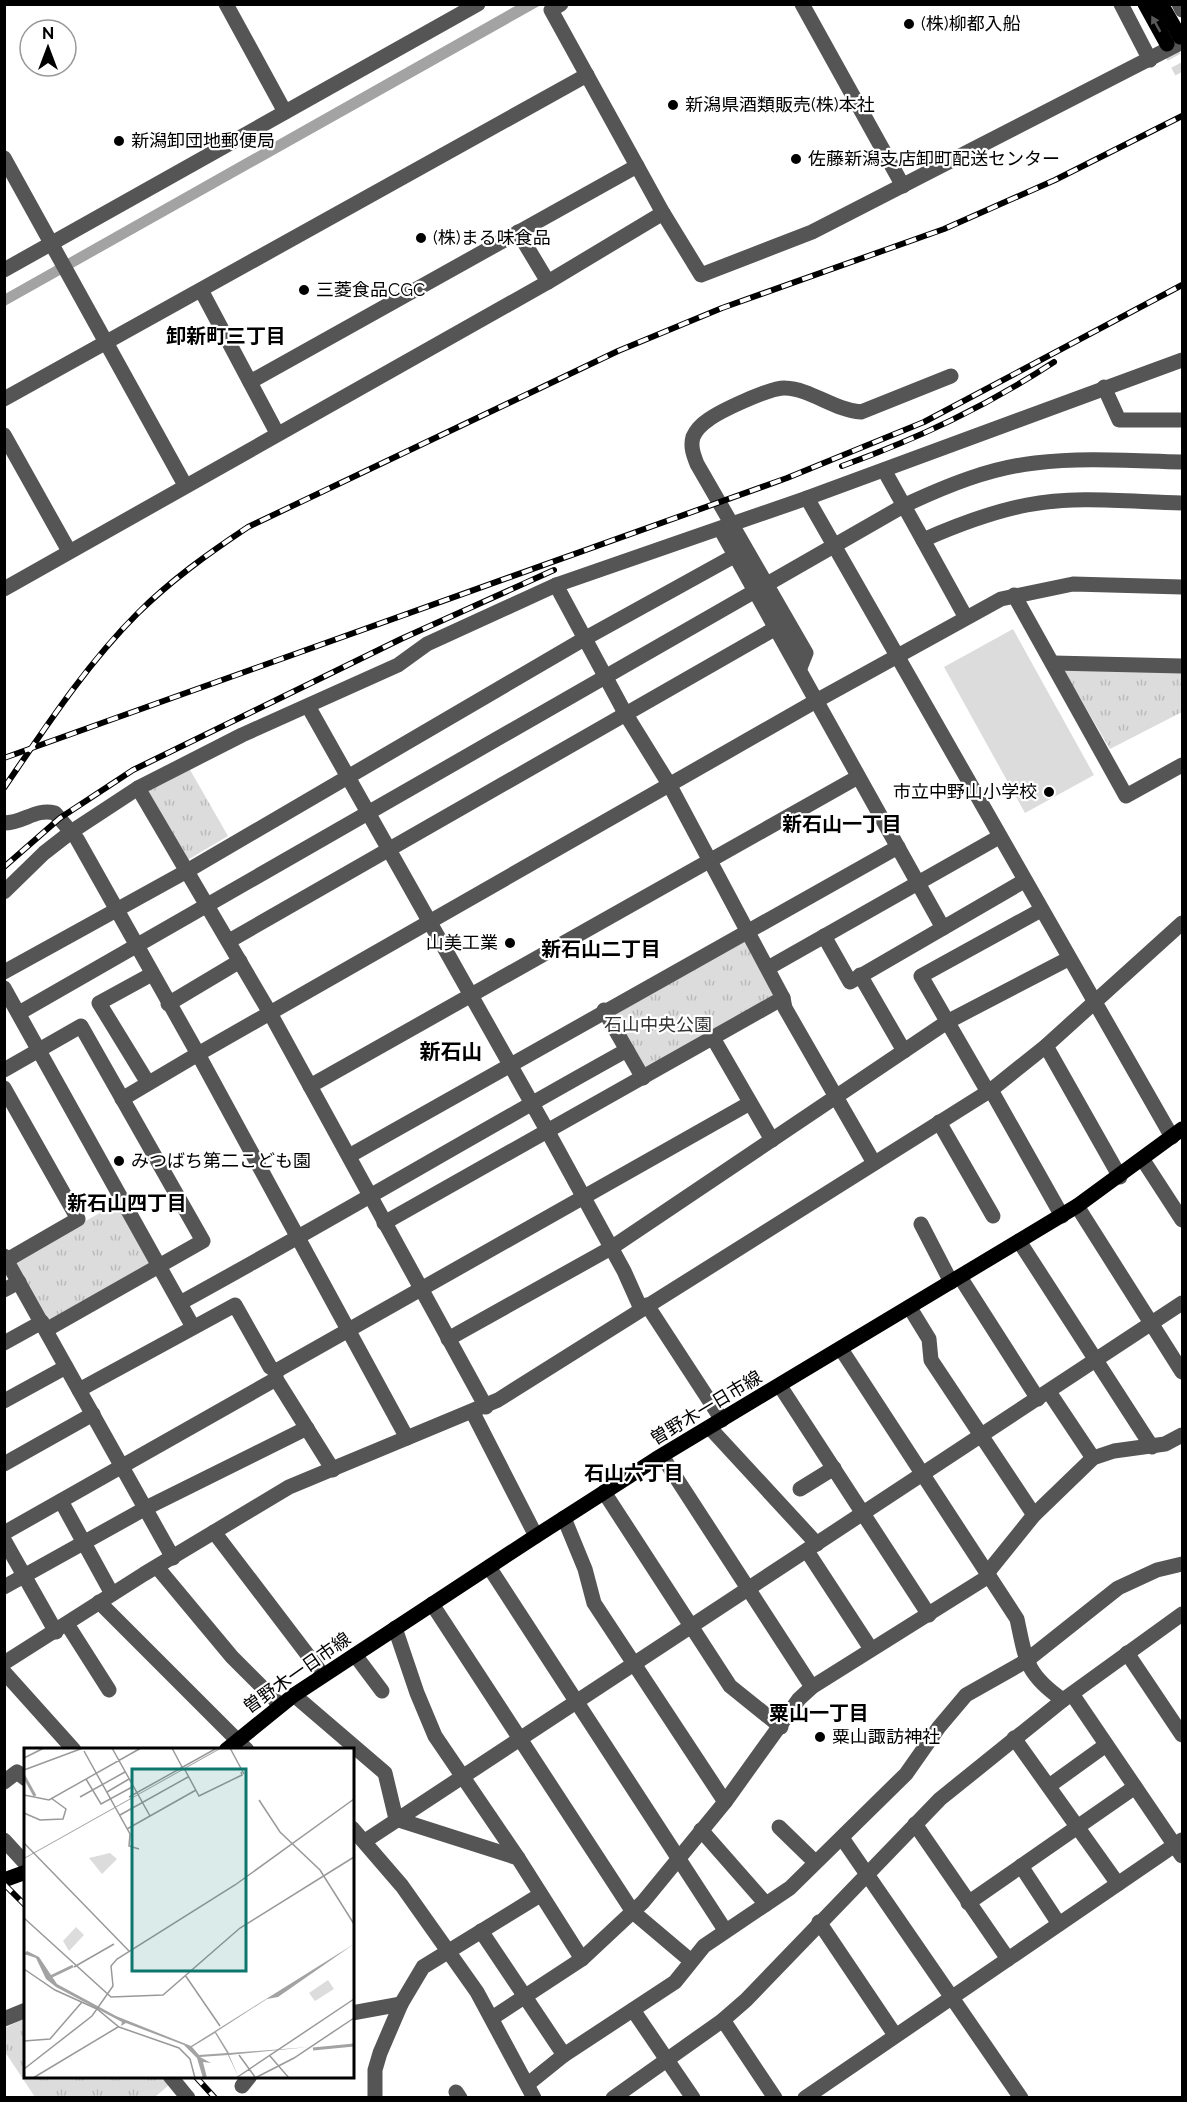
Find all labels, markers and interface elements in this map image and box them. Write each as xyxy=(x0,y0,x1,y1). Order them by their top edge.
place label: (株)柳都入船 xyxy=(921,13,1021,34)
one-way arrow xyxy=(1151,16,1161,33)
marker: (株)柳都入船 xyxy=(902,17,916,31)
north arrow xyxy=(18,18,78,78)
text: N xyxy=(42,24,54,43)
place label: 新潟県酒類販売(株)本社 xyxy=(685,94,875,115)
marker: 新潟県酒類販売(株)本社 xyxy=(666,98,680,112)
place label: 新潟卸団地郵便局 xyxy=(131,130,275,151)
marker: 新潟卸団地郵便局 xyxy=(112,134,126,148)
place label: 佐藤新潟支店卸町配送センター xyxy=(808,148,1060,169)
marker: 佐藤新潟支店卸町配送センター xyxy=(789,152,803,166)
place label: (株)まる味食品 xyxy=(433,227,551,248)
marker: (株)まる味食品 xyxy=(414,231,428,245)
place label: 三菱食品CGC xyxy=(316,279,425,300)
marker: 三菱食品CGC xyxy=(297,283,311,297)
district label: 卸新町三丁目 xyxy=(166,324,286,348)
place label: 市立中野山小学校 xyxy=(893,781,1037,802)
marker: 市立中野山小学校 xyxy=(1042,785,1056,799)
district label: 新石山一丁目 xyxy=(782,812,902,836)
place label: 山美工業 xyxy=(426,932,498,953)
marker: 山美工業 xyxy=(503,936,517,950)
district label: 新石山二丁目 xyxy=(541,937,661,961)
park label: 石山中央公園 xyxy=(604,1014,712,1035)
district label: 新石山 xyxy=(420,1039,483,1064)
place label: みつばち第二こども園 xyxy=(131,1150,311,1171)
marker: みつばち第二こども園 xyxy=(112,1154,126,1168)
district label: 新石山四丁目 xyxy=(67,1191,187,1215)
street label: 曽野木一日市線 xyxy=(646,1366,765,1449)
district label: 石山六丁目 xyxy=(584,1461,684,1485)
street label: 曽野木一日市線 xyxy=(239,1628,354,1717)
district label: 粟山一丁目 xyxy=(769,1701,869,1725)
place label: 粟山諏訪神社 xyxy=(832,1726,940,1747)
marker: 粟山諏訪神社 xyxy=(813,1730,827,1744)
inset map xyxy=(24,1748,354,2078)

